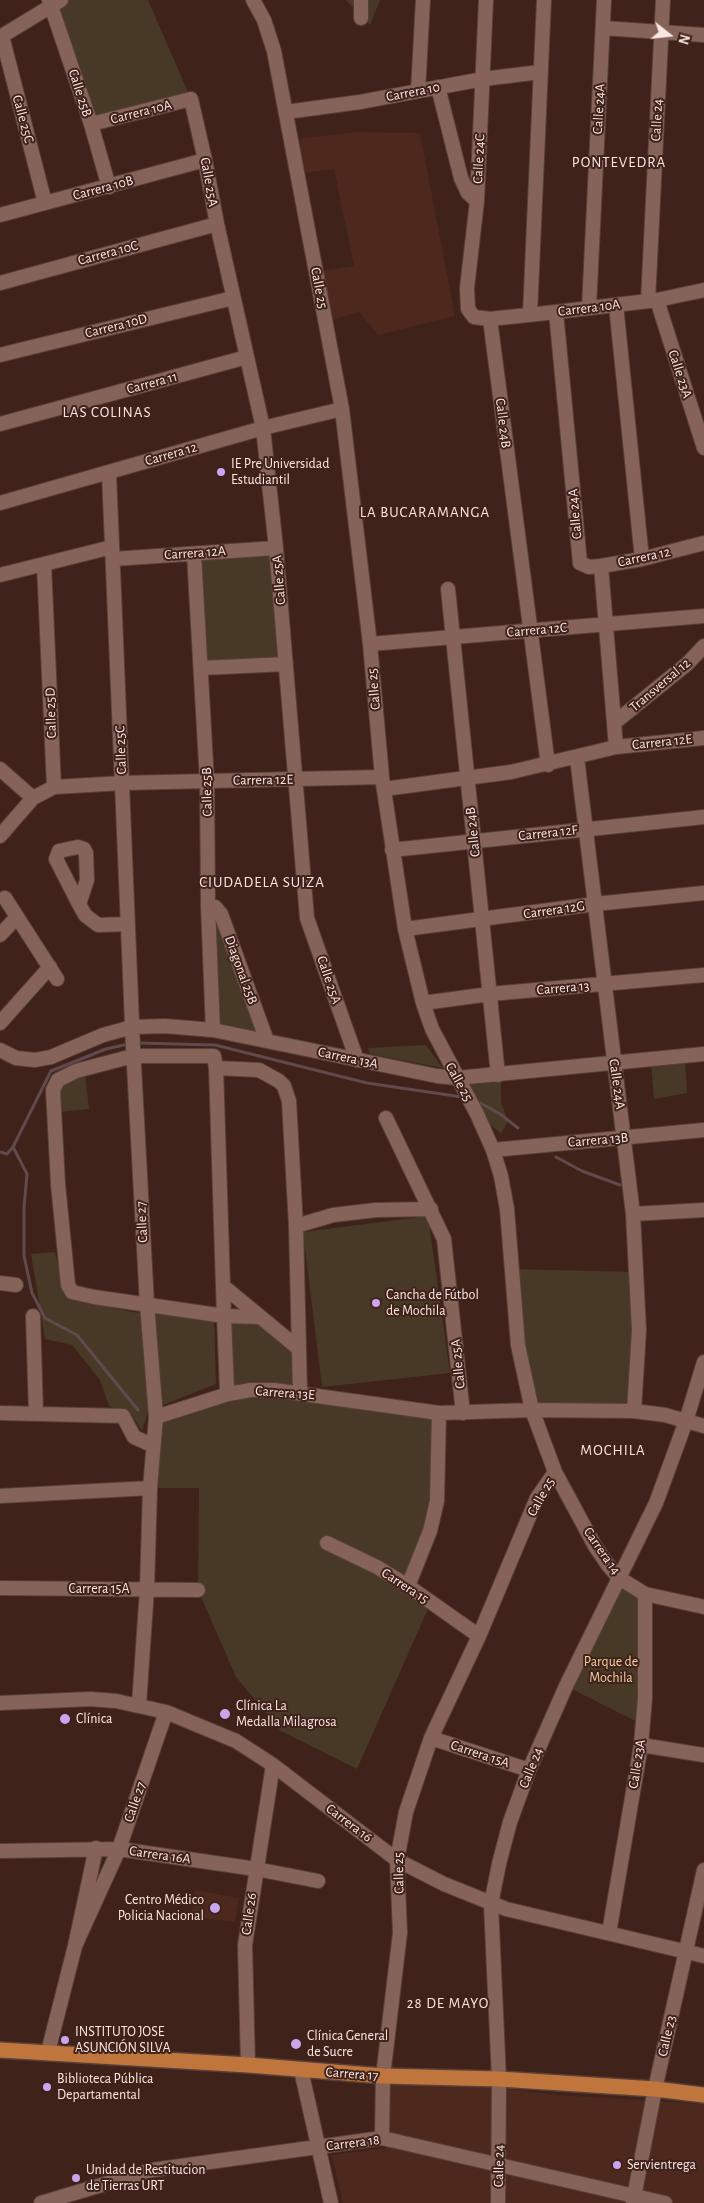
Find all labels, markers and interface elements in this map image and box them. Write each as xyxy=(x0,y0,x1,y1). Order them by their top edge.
north arrow xyxy=(644,10,694,60)
text: N xyxy=(675,33,691,46)
street label: Calle 25B xyxy=(64,67,96,119)
street label: Carrera 10 xyxy=(385,79,441,105)
street label: Calle 24A xyxy=(589,83,609,135)
street label: Calle 25C xyxy=(9,93,37,145)
street label: Carrera 10A xyxy=(109,96,173,128)
street label: Calle 24 xyxy=(647,98,667,142)
street label: Calle 24C xyxy=(469,134,489,184)
district label: PONTEVEDRA xyxy=(571,153,667,171)
street label: Calle 25A xyxy=(196,156,222,208)
street label: Carrera 10B xyxy=(71,172,135,204)
street label: Carrera 10C xyxy=(76,237,140,269)
street label: Calle 25 xyxy=(307,266,331,310)
street label: Carrera 10A xyxy=(557,296,621,320)
street label: Carrera 10D xyxy=(83,310,149,342)
street label: Calle 23A xyxy=(664,348,696,400)
street label: Carrera 11 xyxy=(125,368,179,398)
street label: Calle 24B xyxy=(492,397,514,449)
district label: LAS COLINAS xyxy=(61,403,153,421)
street label: Carrera 12 xyxy=(143,439,199,469)
place label: IE Pre Universidad Estudiantil xyxy=(231,456,329,488)
marker: IE Pre Universidad Estudiantil xyxy=(215,466,227,478)
street label: Calle 24A xyxy=(564,488,586,540)
district label: LA BUCARAMANGA xyxy=(358,503,492,521)
street label: Carrera 12A xyxy=(164,542,226,564)
street label: Carrera 12 xyxy=(616,543,672,571)
street label: Calle 25A xyxy=(268,554,290,606)
street label: Carrera 12C xyxy=(506,619,568,641)
street label: Transversal 12 xyxy=(626,655,694,715)
street label: Calle 25 xyxy=(364,668,384,710)
street label: Calle 25D xyxy=(42,687,60,739)
street label: Calle 25C xyxy=(112,725,130,775)
street label: Carrera 12E xyxy=(631,731,693,753)
street label: Calle 25B xyxy=(198,767,216,817)
street label: Carrera 12E xyxy=(233,771,293,789)
street label: Calle 24B xyxy=(462,806,484,858)
street label: Carrera 12F xyxy=(518,822,578,844)
district label: CIUDADELA SUIZA xyxy=(197,873,327,891)
street label: Carrera 12G xyxy=(522,897,586,923)
street label: Diagonal 25B xyxy=(221,933,261,1007)
street label: Calle 25A xyxy=(313,954,345,1006)
street label: Carrera 13 xyxy=(536,977,590,999)
street label: Carrera 13A xyxy=(316,1043,380,1073)
street label: Calle 24A xyxy=(605,1058,629,1110)
street label: Calle 25 xyxy=(442,1060,476,1104)
street label: Carrera 13B xyxy=(567,1129,629,1151)
street label: Calle 27 xyxy=(133,1201,151,1243)
place label: Cancha de Fútbol de Mochila xyxy=(386,1287,479,1320)
marker: Cancha de Fútbol de Mochila xyxy=(370,1297,382,1309)
street label: Calle 25A xyxy=(447,1338,469,1390)
street label: Carrera 13E xyxy=(255,1383,315,1403)
district label: MOCHILA xyxy=(579,1441,647,1459)
street label: Calle 25 xyxy=(524,1475,558,1519)
street label: Carrera 14 xyxy=(580,1524,624,1578)
street label: Carrera 15 xyxy=(378,1565,432,1607)
street label: Carrera 15A xyxy=(68,1581,130,1597)
park label: Parque de Mochila xyxy=(584,1654,638,1686)
place label: Clínica La Medalla Milagrosa xyxy=(236,1698,337,1730)
marker: Clínica La Medalla Milagrosa xyxy=(218,1707,232,1721)
place label: Clínica xyxy=(76,1711,112,1727)
marker: Clínica xyxy=(58,1712,72,1726)
street label: Carrera 15A xyxy=(448,1737,512,1771)
street label: Calle 23A xyxy=(625,1738,649,1790)
street label: Calle 24 xyxy=(515,1745,547,1791)
street label: Calle 27 xyxy=(120,1780,150,1824)
street label: Carrera 16 xyxy=(323,1800,375,1846)
street label: Carrera 16A xyxy=(128,1842,192,1868)
street label: Calle 25 xyxy=(390,1852,408,1894)
place label: Centro Médico Policia Nacional xyxy=(118,1892,204,1924)
street label: Calle 26 xyxy=(238,1892,260,1936)
marker: Centro Médico Policia Nacional xyxy=(208,1901,222,1915)
district label: 28 DE MAYO xyxy=(405,1994,491,2012)
street label: Calle 23 xyxy=(654,2014,680,2058)
place label: INSTITUTO JOSE ASUNCIÓN SILVA xyxy=(75,2024,171,2056)
place label: Clínica General de Sucre xyxy=(307,2028,388,2060)
marker: INSTITUTO JOSE ASUNCIÓN SILVA xyxy=(59,2034,71,2046)
marker: Clínica General de Sucre xyxy=(289,2037,303,2051)
street label: Carrera 17 xyxy=(325,2064,379,2084)
place label: Biblioteca Pública Departamental xyxy=(57,2071,154,2104)
marker: Biblioteca Pública Departamental xyxy=(41,2081,53,2093)
street label: Carrera 18 xyxy=(325,2131,381,2155)
street label: Calle 24 xyxy=(490,2145,508,2187)
place label: Servientrega xyxy=(627,2157,696,2173)
marker: Servientrega xyxy=(611,2159,623,2171)
place label: Unidad de Restitucion de Tierras URT xyxy=(86,2162,205,2194)
marker: Unidad de Restitucion de Tierras URT xyxy=(70,2172,82,2184)

